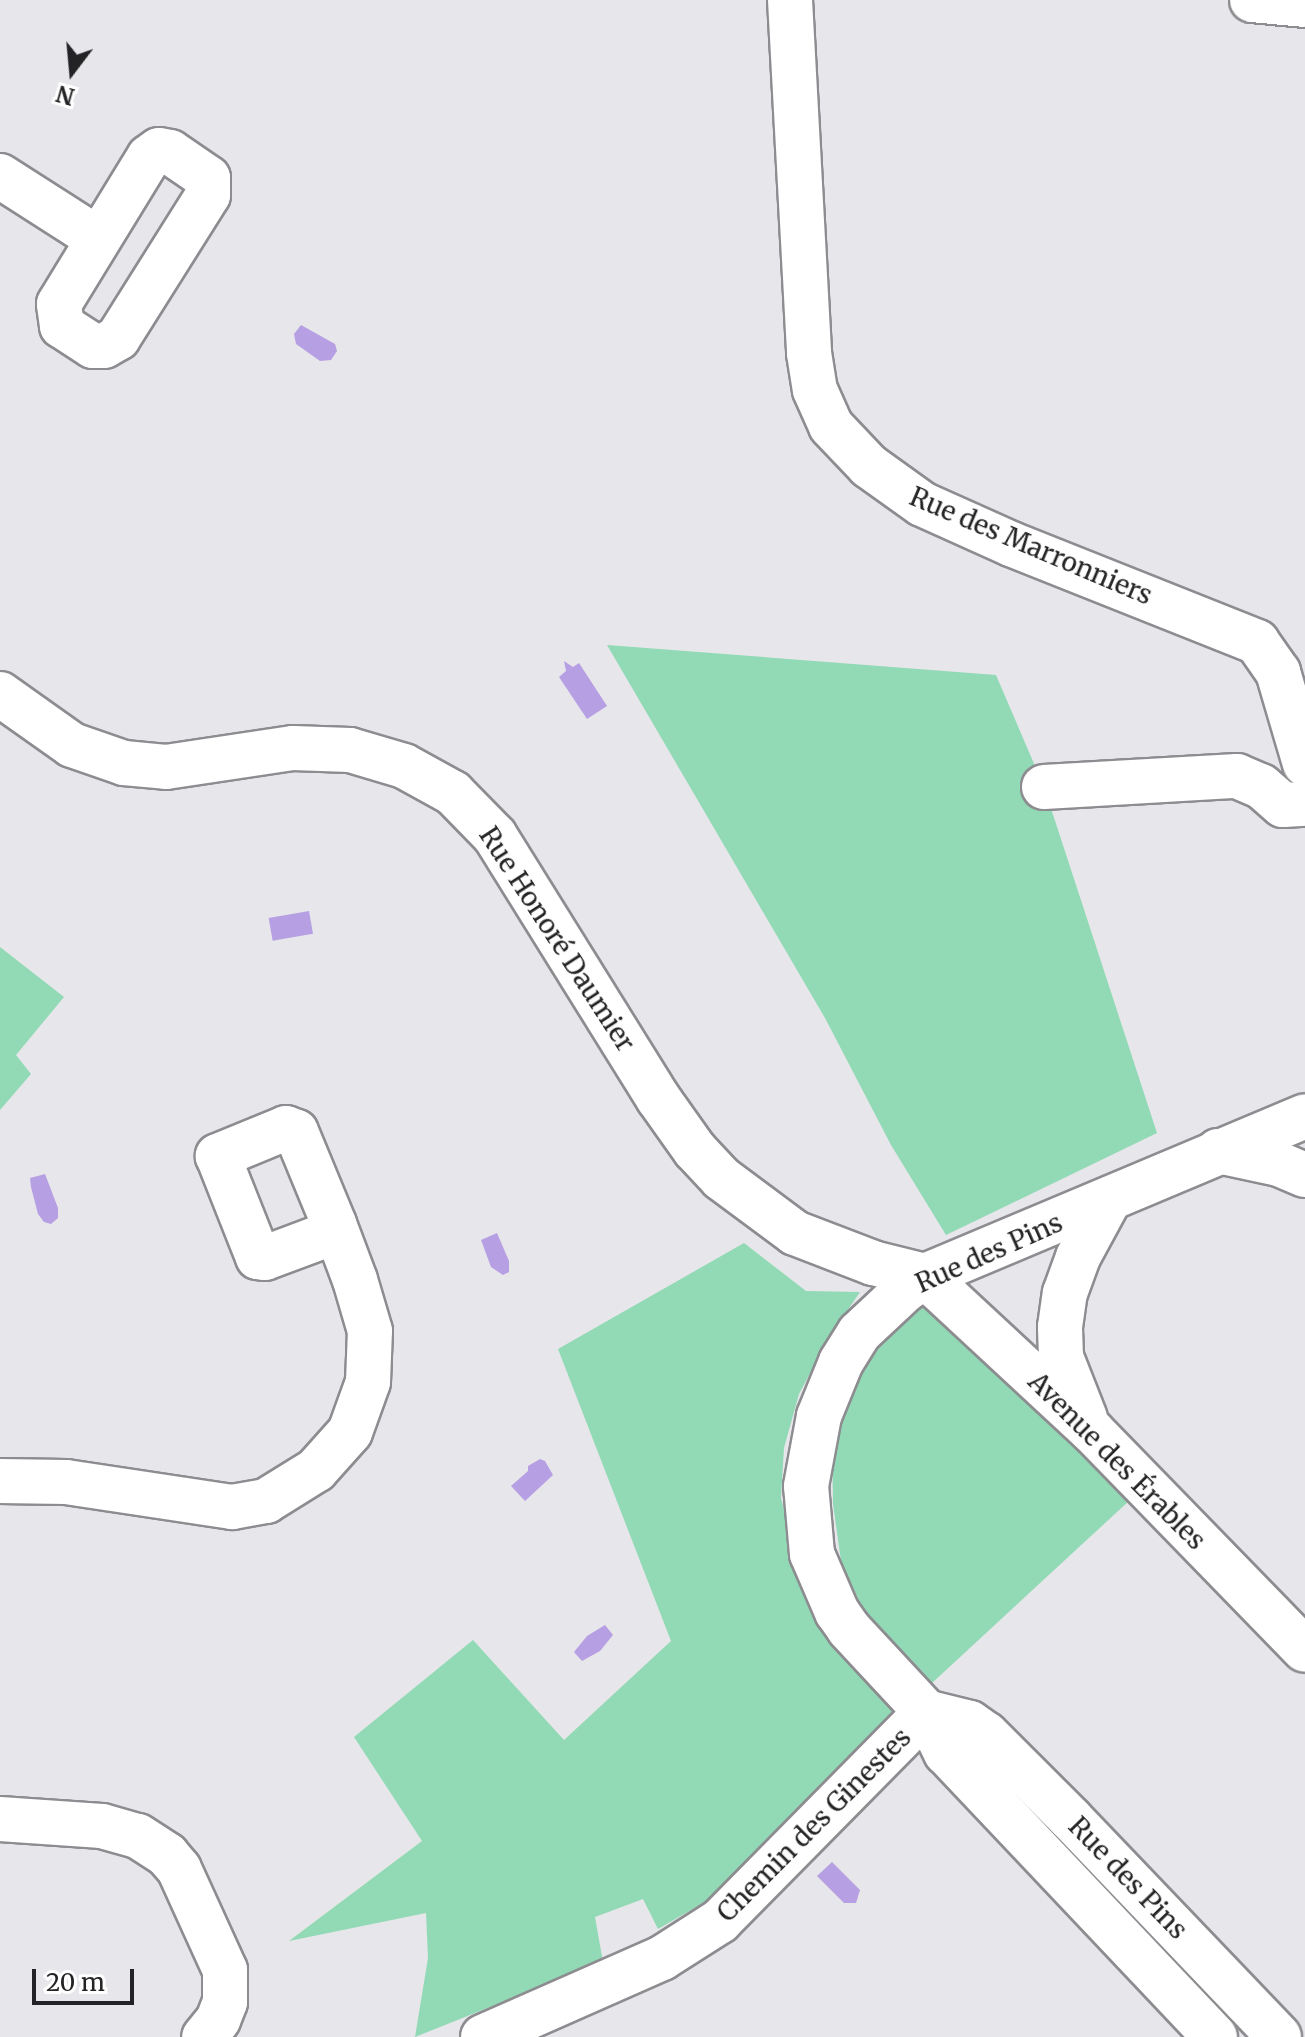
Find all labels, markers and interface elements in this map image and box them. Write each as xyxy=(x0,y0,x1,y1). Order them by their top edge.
north arrow xyxy=(32,32,112,112)
text: N xyxy=(53,79,78,111)
street label: Rue des Marronniers xyxy=(905,481,1157,611)
street label: Rue Honoré Daumier xyxy=(473,821,641,1057)
street label: Rue des Pins xyxy=(911,1207,1067,1299)
street label: Avenue des Érables xyxy=(1022,1366,1212,1556)
street label: Chemin des Ginestes xyxy=(711,1722,917,1928)
street label: Rue des Pins xyxy=(1062,1811,1194,1945)
scale bar xyxy=(36,1953,138,2003)
text: 20 m xyxy=(46,1967,105,1998)

